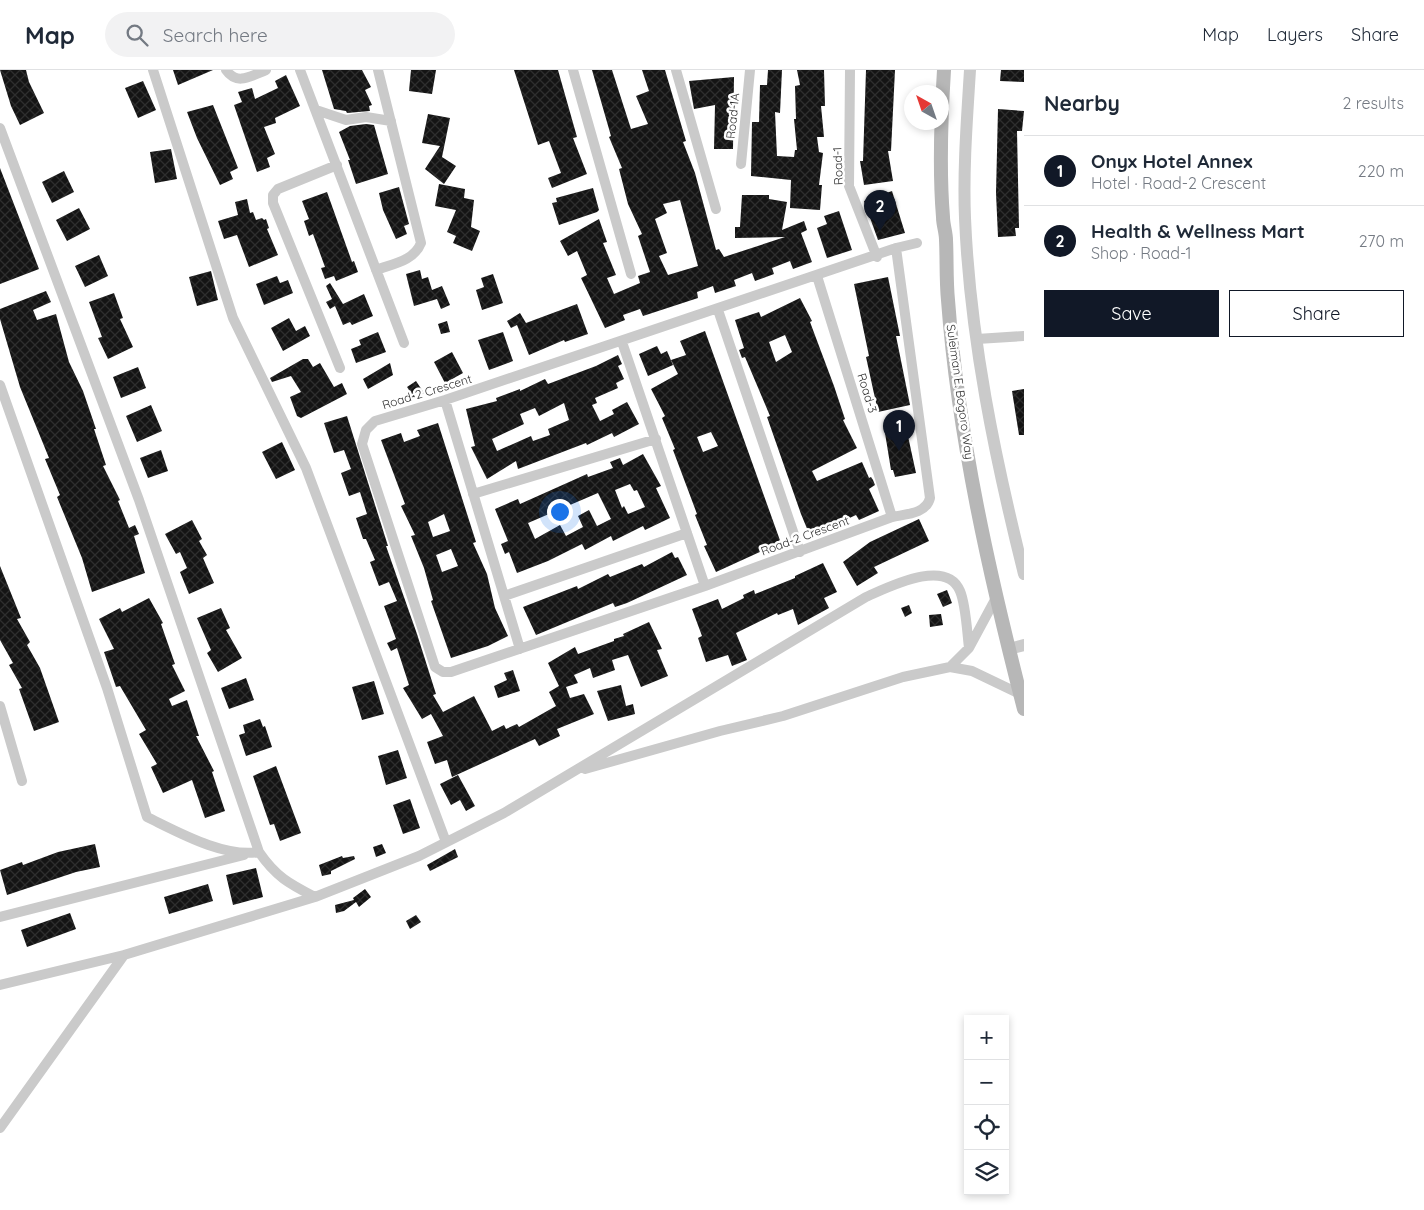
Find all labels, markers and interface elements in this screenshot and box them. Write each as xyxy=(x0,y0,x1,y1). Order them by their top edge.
search box xyxy=(105,12,455,57)
text: Map xyxy=(25,20,75,50)
icon: search xyxy=(123,21,151,49)
text: Search here xyxy=(163,23,268,47)
text: Map xyxy=(1202,23,1239,46)
text: Layers xyxy=(1267,23,1323,46)
text: Share xyxy=(1351,23,1399,46)
north arrow xyxy=(904,85,949,130)
text: Nearby xyxy=(1044,90,1120,116)
street label: Road-1A xyxy=(723,92,742,140)
text: 2 results xyxy=(1342,93,1404,113)
street label: Road-1 xyxy=(829,147,846,185)
text: Onyx Hotel Annex xyxy=(1091,149,1252,173)
text: 1 xyxy=(1057,161,1063,181)
text: 220 m xyxy=(1358,161,1404,181)
text: Hotel · Road-2 Crescent xyxy=(1091,173,1266,193)
pin: 2 xyxy=(864,190,896,231)
text: Health & Wellness Mart xyxy=(1091,219,1305,243)
text: 2 xyxy=(1055,231,1065,251)
text: 270 m xyxy=(1359,231,1404,251)
text: Shop · Road-1 xyxy=(1091,243,1191,263)
button: Save xyxy=(1044,290,1219,337)
button: Share xyxy=(1229,290,1404,337)
street label: Suleiman E. Bogoro Way xyxy=(944,323,977,460)
street label: Road-2 Crescent xyxy=(380,371,474,412)
street label: Road-3 xyxy=(854,371,881,415)
pin: 1 xyxy=(883,410,915,451)
your location xyxy=(547,499,573,525)
street label: Road-2 Crescent xyxy=(759,513,851,558)
map controls xyxy=(964,1015,1009,1195)
button: + xyxy=(964,1015,1009,1060)
button: − xyxy=(964,1060,1009,1105)
button: locate xyxy=(964,1105,1009,1150)
button: layers xyxy=(964,1150,1009,1195)

